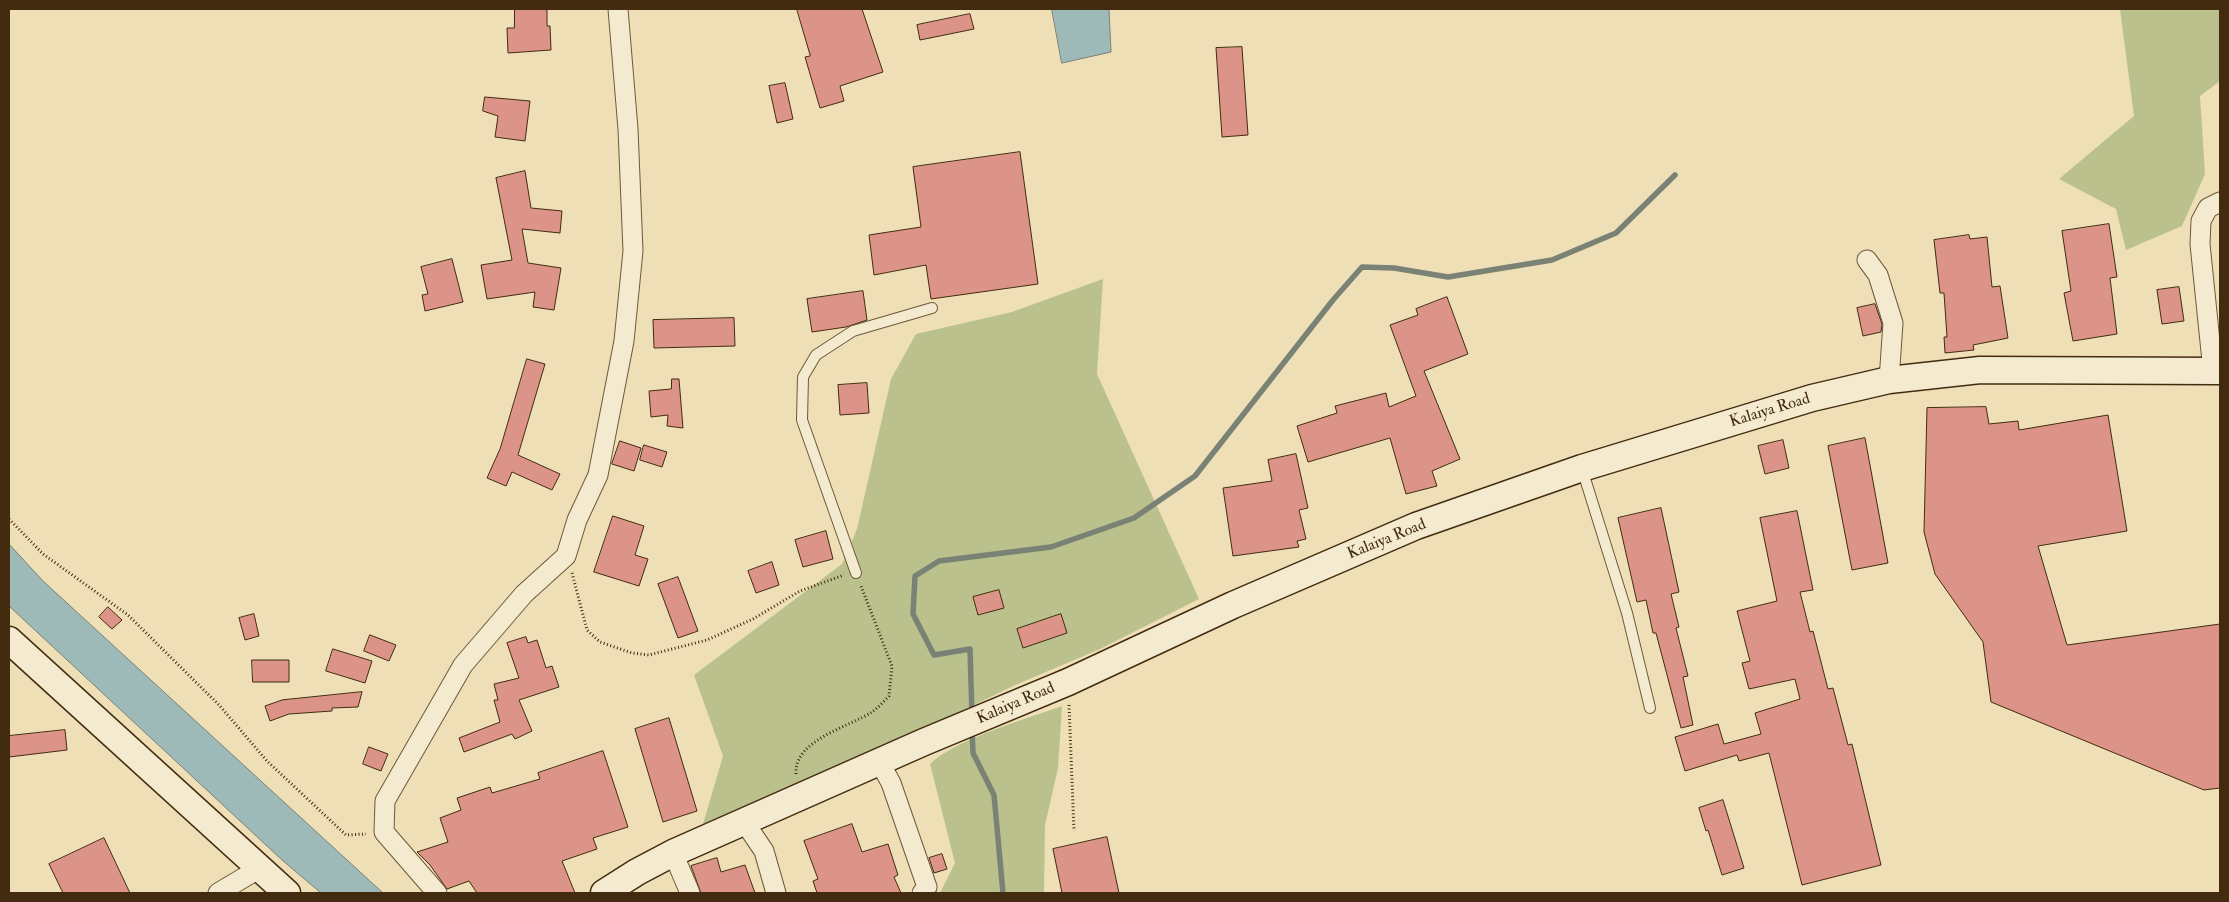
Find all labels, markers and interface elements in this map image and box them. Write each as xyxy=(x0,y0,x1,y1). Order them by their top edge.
street label: Kalaiya Road xyxy=(1727,390,1813,432)
street label: Kalaiya Road xyxy=(1345,516,1429,564)
street label: Kalaiya Road xyxy=(974,679,1058,729)

